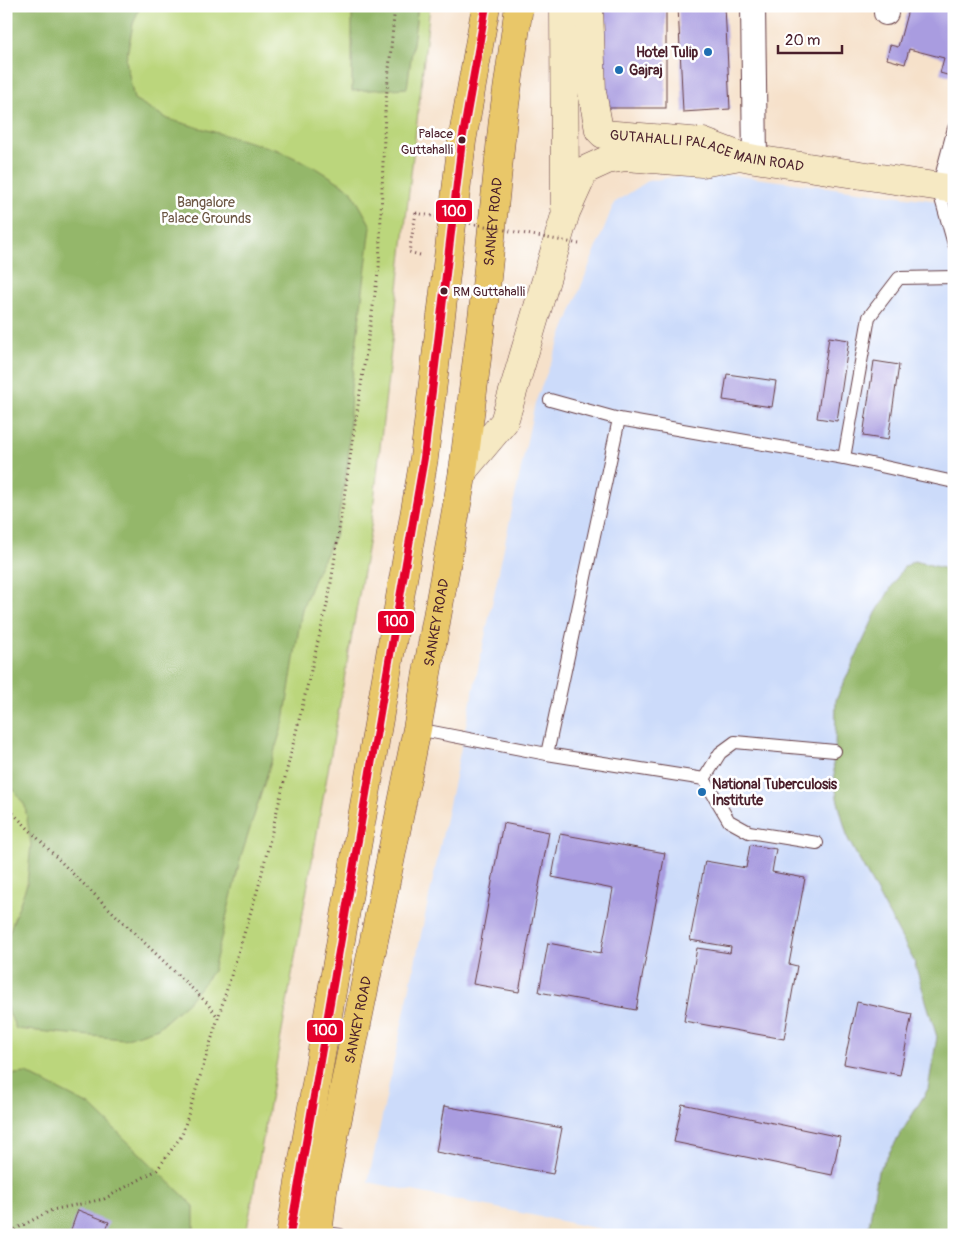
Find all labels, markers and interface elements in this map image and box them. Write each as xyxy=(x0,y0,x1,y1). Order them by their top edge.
scale bar xyxy=(778,22,841,54)
text: 20 m xyxy=(785,31,820,50)
place label: Hotel Tulip xyxy=(636,44,698,61)
marker: Hotel Tulip xyxy=(702,46,714,58)
place label: Gajraj xyxy=(629,62,663,79)
marker: Gajraj xyxy=(613,64,625,76)
place label: Palace Guttahalli xyxy=(401,126,454,158)
street label: GUTAHALLI PALACE MAIN ROAD xyxy=(609,127,805,175)
marker: Palace Guttahalli xyxy=(457,135,467,145)
street label: SANKEY ROAD xyxy=(480,177,506,267)
park label: Bangalore Palace Grounds xyxy=(161,194,252,227)
line badge: 100 xyxy=(435,199,473,223)
text: 100 xyxy=(442,203,467,220)
place label: RM Guttahalli xyxy=(453,284,525,300)
marker: RM Guttahalli xyxy=(439,286,449,296)
street label: SANKEY ROAD xyxy=(420,577,453,668)
line badge: 100 xyxy=(377,610,415,634)
text: 100 xyxy=(384,613,409,630)
place label: National Tuberculosis Institute xyxy=(712,776,838,809)
marker: National Tuberculosis Institute xyxy=(696,786,708,798)
street label: SANKEY ROAD xyxy=(341,975,376,1065)
line badge: 100 xyxy=(306,1019,344,1043)
text: 100 xyxy=(313,1022,338,1039)

